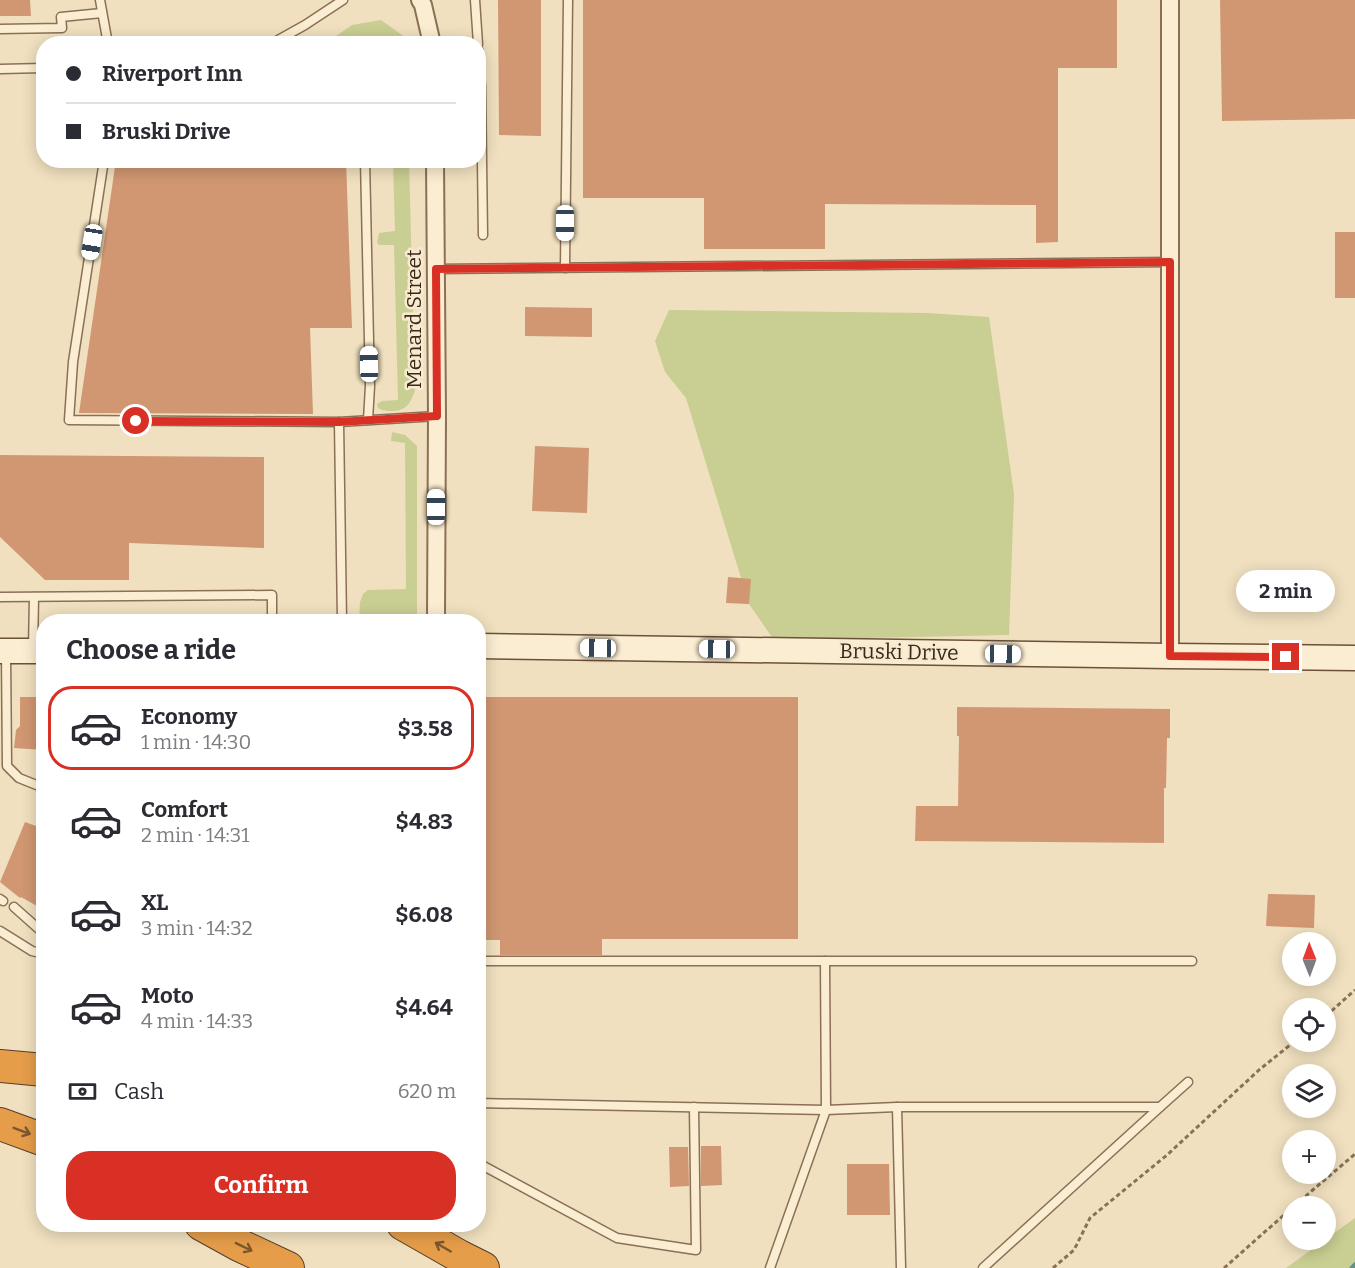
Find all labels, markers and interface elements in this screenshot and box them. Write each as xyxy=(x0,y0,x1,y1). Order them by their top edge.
text: Riverport Inn xyxy=(102,60,242,87)
text: Bruski Drive xyxy=(102,118,231,145)
car xyxy=(556,205,574,241)
car xyxy=(80,223,104,261)
street label: Menard Street xyxy=(401,249,427,389)
car xyxy=(360,346,378,382)
route start xyxy=(122,407,149,434)
car xyxy=(427,489,445,525)
callout: 2 min xyxy=(1236,570,1336,612)
text: 2 min xyxy=(1259,579,1312,603)
text: Choose a ride xyxy=(66,634,236,666)
street label: Bruski Drive xyxy=(839,638,959,666)
car xyxy=(580,639,616,657)
car xyxy=(699,640,735,658)
route end xyxy=(1272,643,1299,670)
car xyxy=(985,645,1021,663)
icon: car xyxy=(69,701,123,755)
text: Economy xyxy=(141,703,237,730)
text: $3.58 xyxy=(397,715,453,742)
text: 1 min · 14:30 xyxy=(141,730,251,754)
icon: car xyxy=(69,794,123,848)
text: Comfort xyxy=(141,796,228,823)
text: $4.83 xyxy=(396,808,453,835)
text: 2 min · 14:31 xyxy=(141,823,249,847)
icon: car xyxy=(69,887,123,941)
text: XL xyxy=(141,889,168,916)
text: $6.08 xyxy=(395,901,453,928)
text: 3 min · 14:32 xyxy=(141,916,253,940)
north arrow xyxy=(1282,932,1336,986)
map controls xyxy=(1282,932,1336,1250)
icon: car xyxy=(69,980,123,1034)
text: Moto xyxy=(141,982,194,1009)
text: $4.64 xyxy=(395,994,453,1021)
button: locate xyxy=(1282,998,1336,1052)
text: 4 min · 14:33 xyxy=(141,1009,253,1033)
button: layers xyxy=(1282,1064,1336,1118)
icon: cash xyxy=(66,1075,99,1108)
text: Cash xyxy=(114,1078,164,1105)
text: 620 m xyxy=(398,1079,456,1103)
one-way arrow xyxy=(12,1126,31,1137)
button: + xyxy=(1282,1130,1336,1184)
button: Confirm xyxy=(66,1151,456,1220)
button: − xyxy=(1282,1196,1336,1250)
one-way arrow xyxy=(434,1241,452,1252)
one-way arrow xyxy=(234,1242,252,1253)

